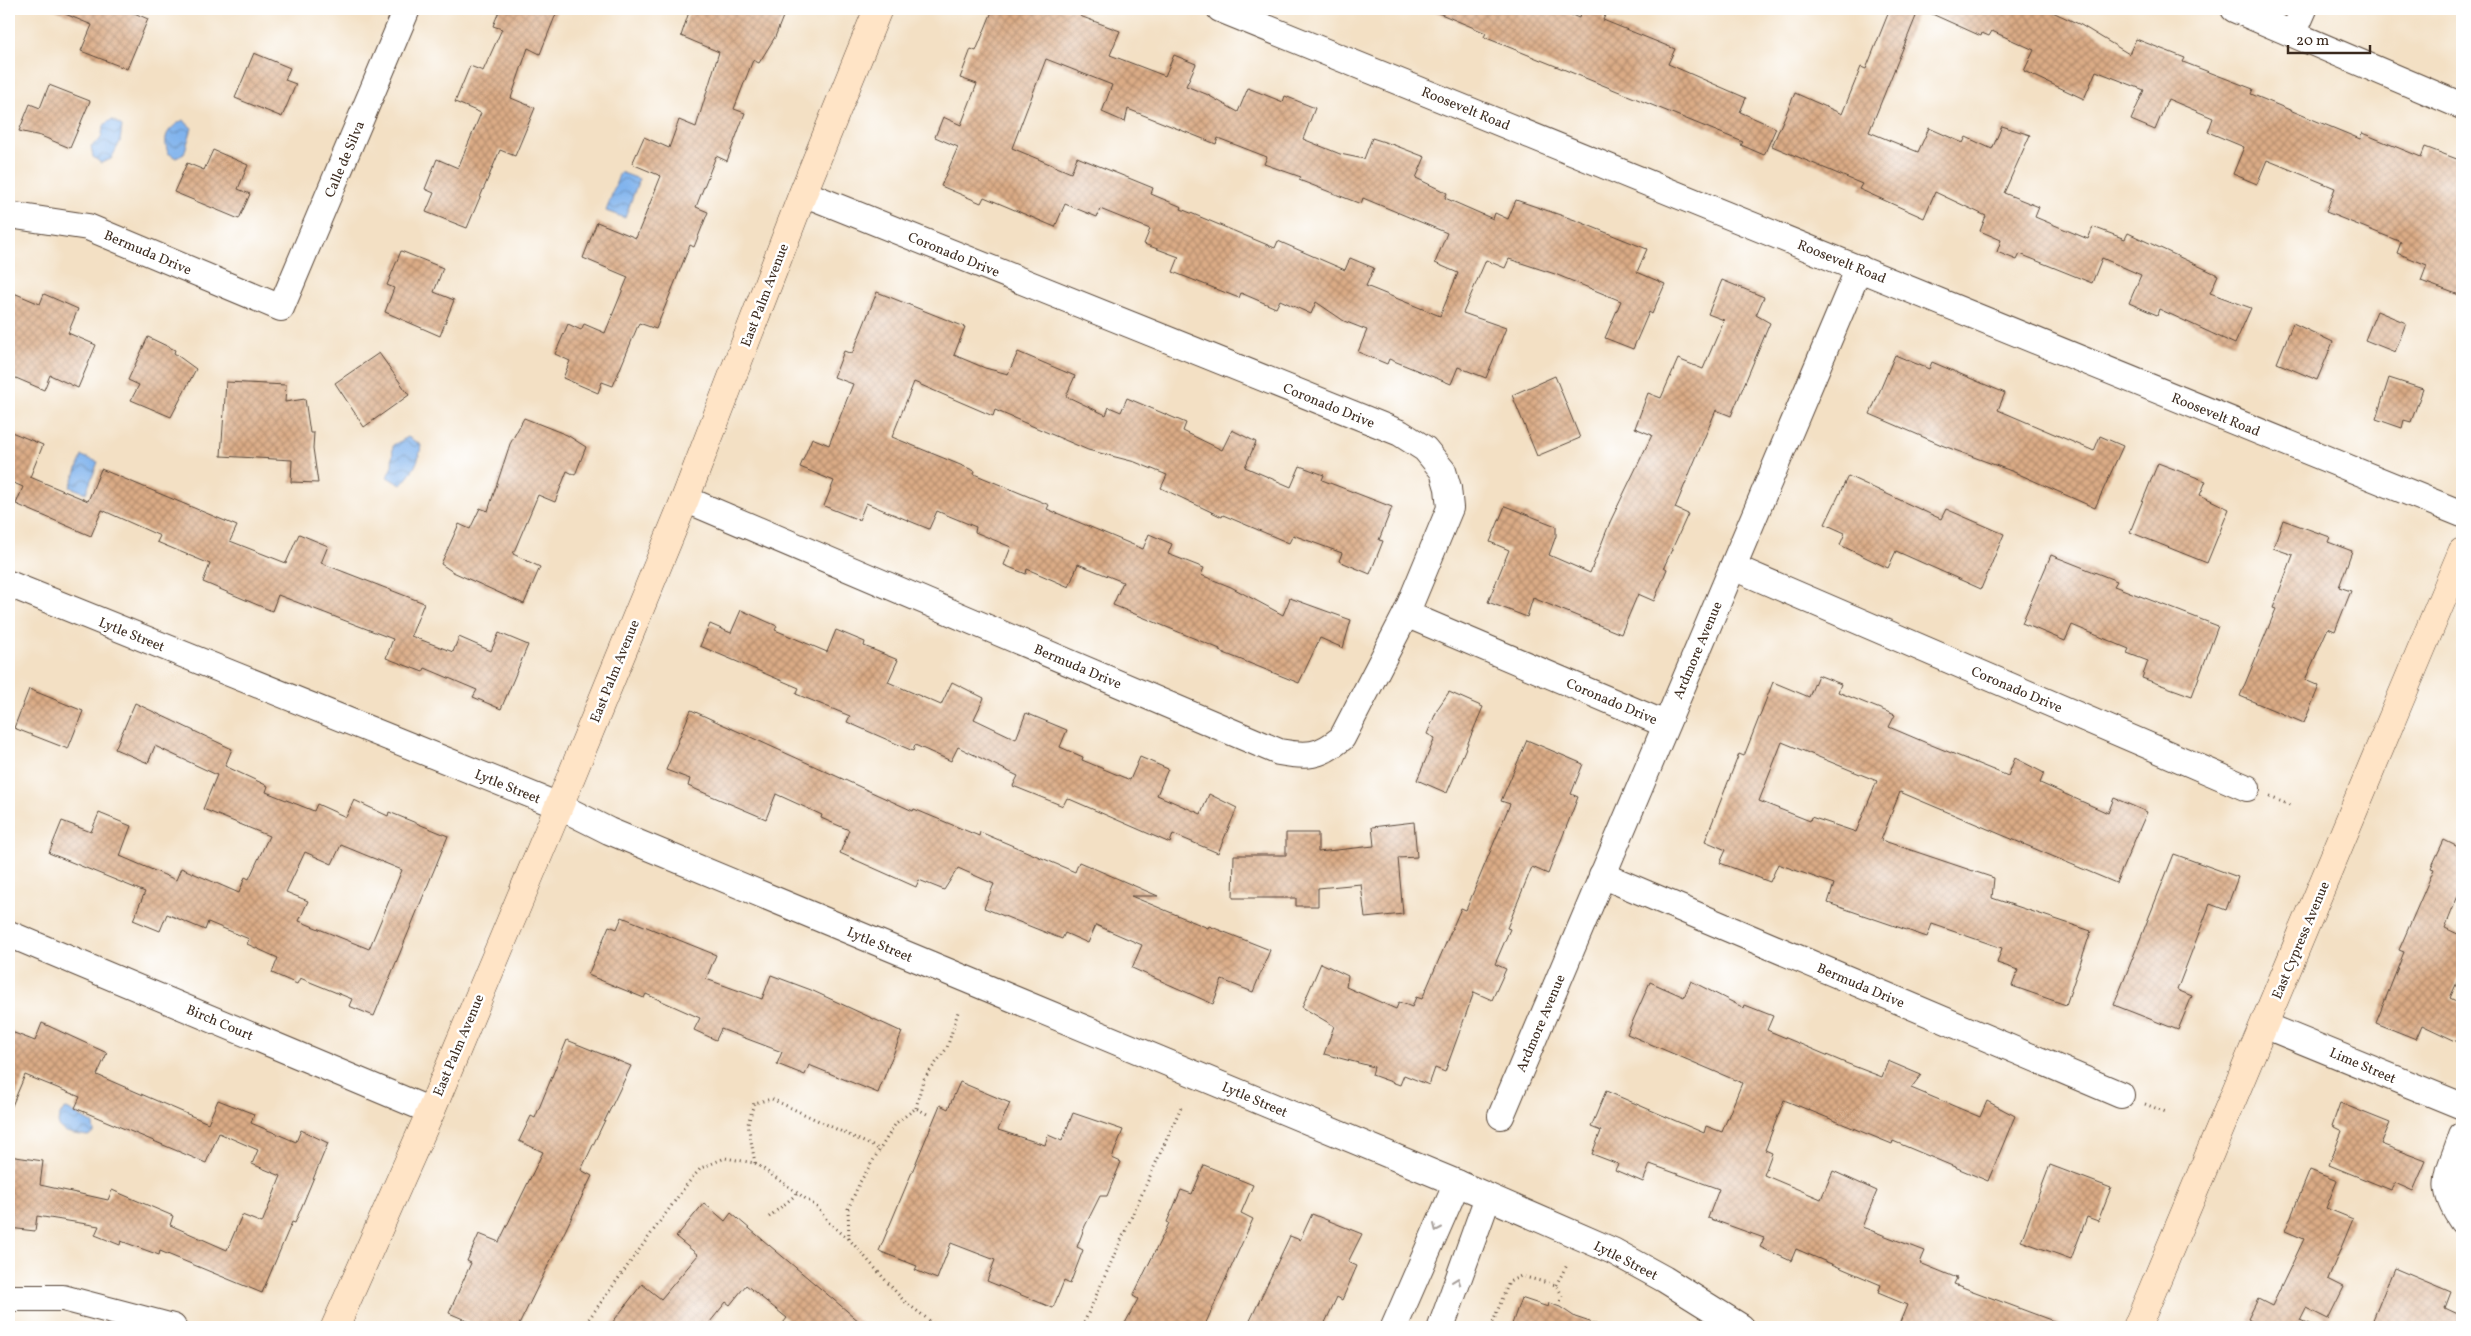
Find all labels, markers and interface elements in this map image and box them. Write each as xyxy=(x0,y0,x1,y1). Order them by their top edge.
scale bar xyxy=(2288,22,2371,54)
text: 20 m xyxy=(2296,31,2329,52)
street label: Roosevelt Road xyxy=(1418,83,1513,136)
street label: Calle de Silva xyxy=(321,118,370,201)
street label: Bermuda Drive xyxy=(101,226,194,281)
street label: Coronado Drive xyxy=(905,228,1003,283)
street label: Roosevelt Road xyxy=(1794,236,1889,289)
street label: East Palm Avenue xyxy=(737,241,794,350)
street label: Coronado Drive xyxy=(1280,379,1378,434)
street label: Roosevelt Road xyxy=(2168,389,2263,442)
street label: Ardmore Avenue xyxy=(1669,598,1728,702)
street label: Lytle Street xyxy=(96,614,167,657)
street label: East Palm Avenue xyxy=(586,617,645,726)
street label: Bermuda Drive xyxy=(1031,640,1124,695)
street label: Coronado Drive xyxy=(1968,663,2065,718)
street label: Coronado Drive xyxy=(1563,675,1660,730)
street label: Lytle Street xyxy=(472,766,543,809)
street label: East Cypress Avenue xyxy=(2268,878,2335,1002)
street label: Lytle Street xyxy=(844,923,915,968)
street label: Bermuda Drive xyxy=(1814,959,1907,1014)
street label: Ardmore Avenue xyxy=(1512,971,1571,1075)
street label: East Palm Avenue xyxy=(429,991,490,1100)
street label: Birch Court xyxy=(183,1001,256,1046)
street label: Lime Street xyxy=(2326,1044,2399,1089)
street label: Lytle Street xyxy=(1219,1078,1290,1123)
one-way arrow xyxy=(1433,1223,1444,1232)
street label: Lytle Street xyxy=(1590,1237,1661,1286)
one-way arrow xyxy=(1451,1278,1461,1286)

